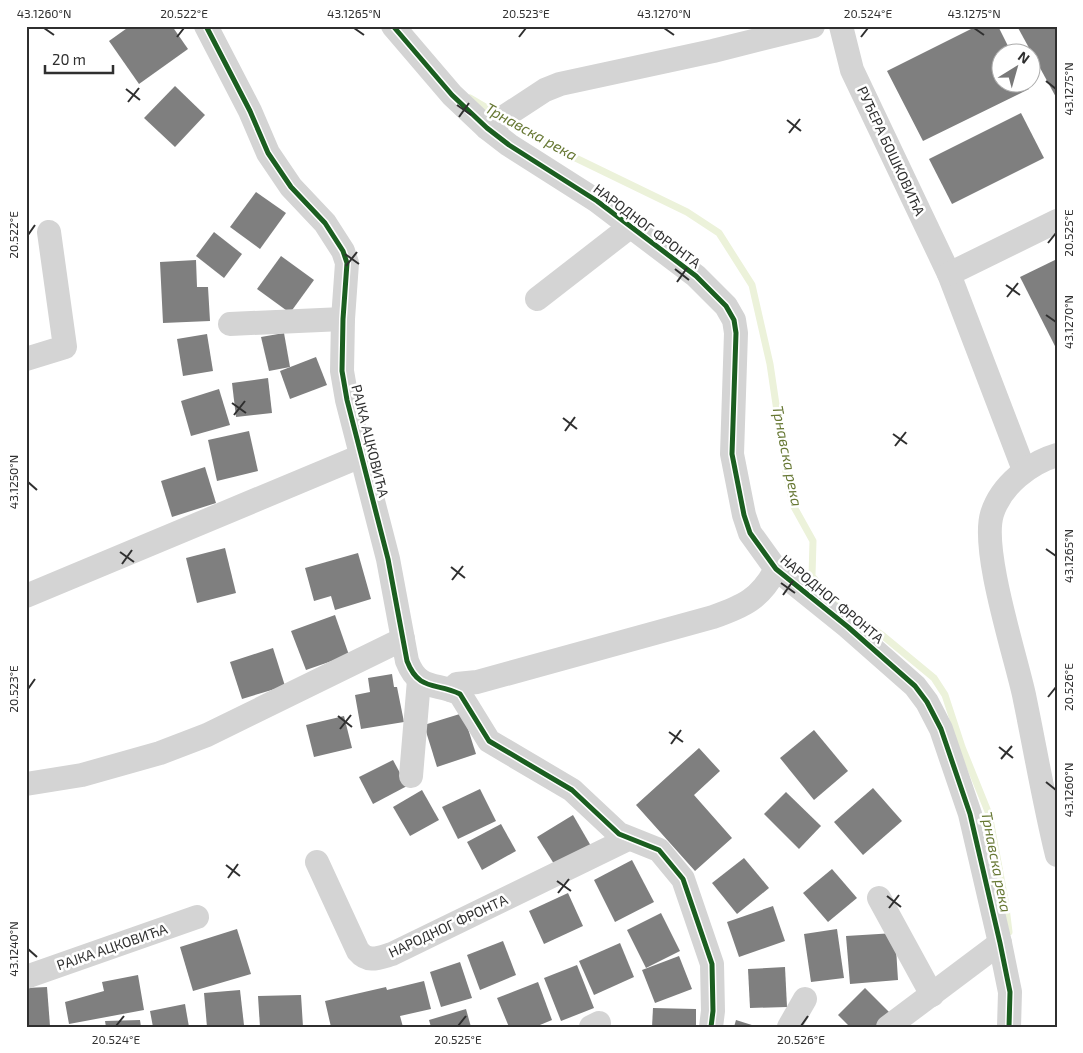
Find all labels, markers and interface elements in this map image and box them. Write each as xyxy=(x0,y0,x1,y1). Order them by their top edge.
text: 43.1260°N xyxy=(17,6,71,20)
text: 20.522°E xyxy=(160,6,208,20)
text: 43.1265°N xyxy=(327,6,381,20)
text: 20.523°E xyxy=(502,6,550,20)
text: 43.1270°N xyxy=(637,6,691,20)
text: 20.524°E xyxy=(844,6,892,20)
text: 43.1275°N xyxy=(947,6,1001,20)
scale bar xyxy=(45,42,112,74)
north arrow xyxy=(990,42,1040,92)
text: N xyxy=(1015,47,1033,67)
text: 20 m xyxy=(52,50,86,68)
text: 43.1275°N xyxy=(1061,62,1075,116)
street label: РУЂЕРА БОШКОВИЋА xyxy=(854,83,929,218)
water label: Трнавска река xyxy=(482,98,581,164)
street label: НАРОДНОГ ФРОНТА xyxy=(590,180,704,272)
text: 20.525°E xyxy=(1061,209,1075,257)
text: 20.522°E xyxy=(6,211,20,259)
text: 43.1270°N xyxy=(1061,295,1075,349)
street label: РАЈКА АЦКОВИЋА xyxy=(348,383,393,499)
water label: Трнавска река xyxy=(769,404,807,508)
text: 43.1250°N xyxy=(6,455,20,509)
text: 43.1265°N xyxy=(1061,529,1075,583)
street label: НАРОДНОГ ФРОНТА xyxy=(777,550,888,647)
text: 20.526°E xyxy=(1061,663,1075,711)
text: 20.523°E xyxy=(6,665,20,713)
text: 43.1260°N xyxy=(1061,763,1075,817)
water label: Трнавска река xyxy=(978,810,1016,914)
street label: НАРОДНОГ ФРОНТА xyxy=(386,890,510,961)
street label: РАЈКА АЦКОВИЋА xyxy=(54,920,170,973)
text: 43.1240°N xyxy=(6,921,20,977)
text: 20.524°E xyxy=(92,1032,140,1046)
text: 20.525°E xyxy=(434,1032,482,1046)
text: 20.526°E xyxy=(777,1032,825,1046)

